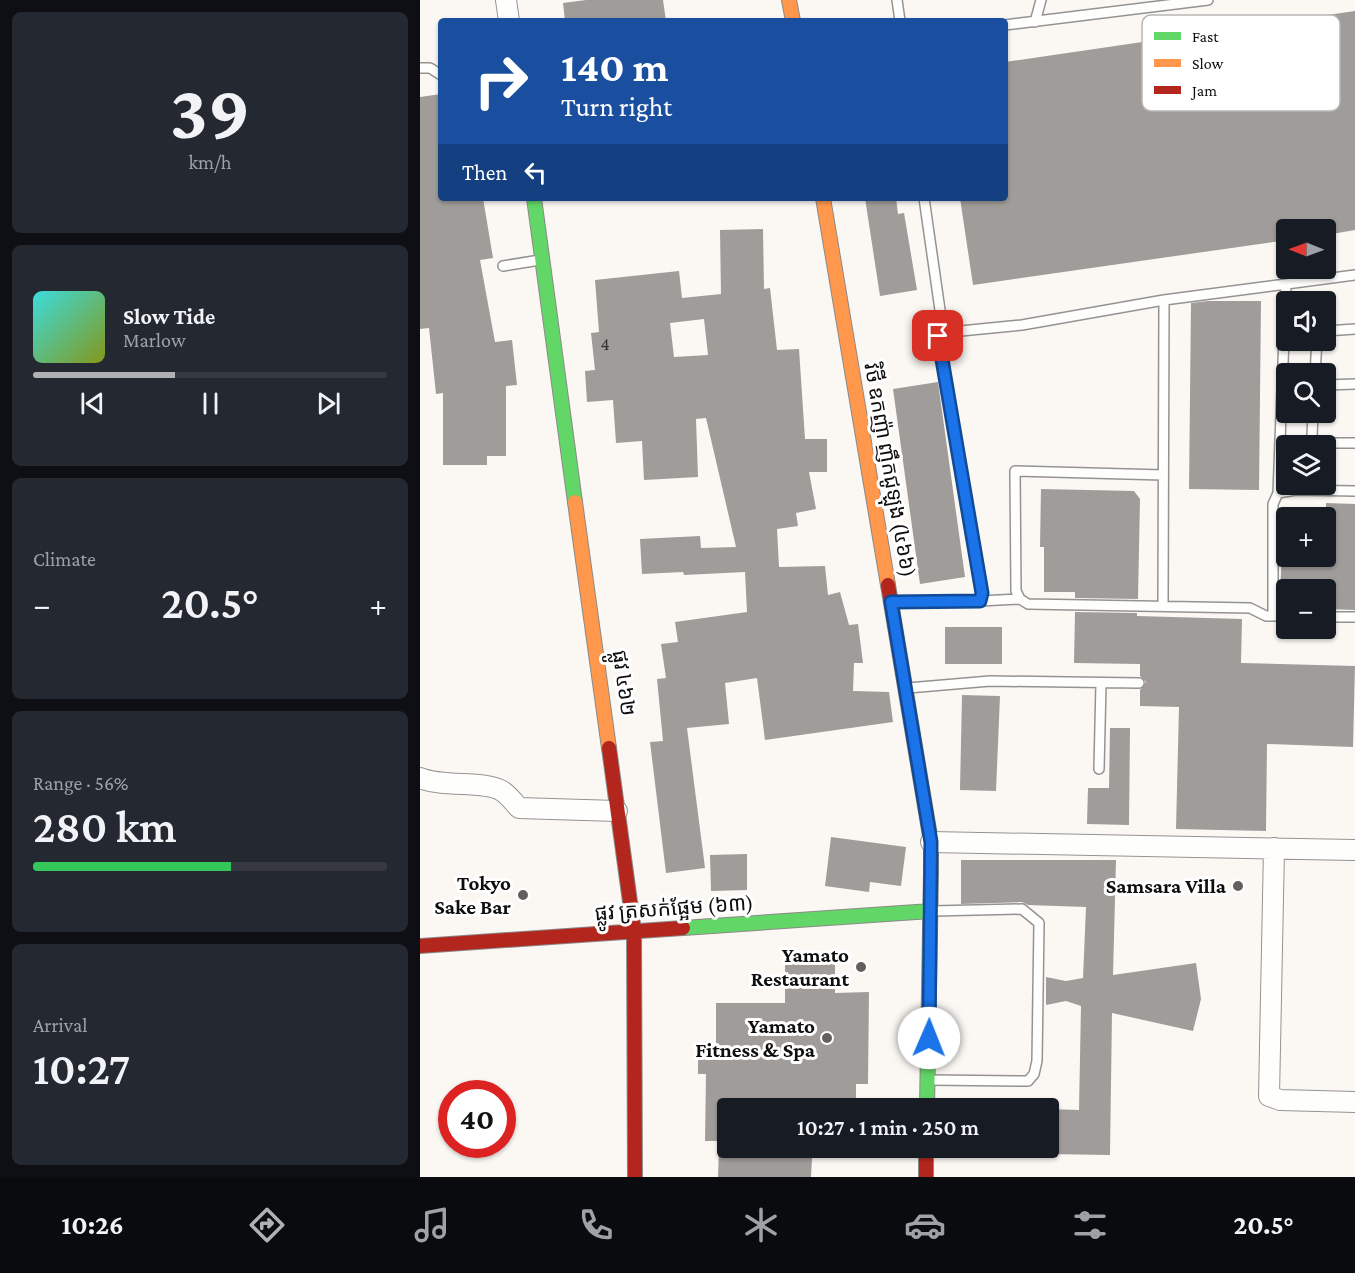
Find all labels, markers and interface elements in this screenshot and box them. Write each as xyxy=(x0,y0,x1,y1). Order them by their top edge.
legend xyxy=(1142,15,1340,111)
text: Fast xyxy=(1192,28,1219,45)
icon: right xyxy=(462,42,540,120)
text: 140 m xyxy=(561,43,669,90)
text: Slow xyxy=(1192,55,1224,72)
text: 39 xyxy=(170,68,250,155)
text: Jam xyxy=(1190,82,1217,100)
text: Turn right xyxy=(561,92,672,122)
text: km/h xyxy=(188,151,232,173)
icon: left xyxy=(519,156,552,189)
text: Then xyxy=(462,160,507,185)
north arrow xyxy=(1276,219,1336,279)
map controls xyxy=(1276,219,1336,639)
button: sound xyxy=(1276,291,1336,351)
text: Slow Tide xyxy=(123,304,215,329)
pin xyxy=(912,310,963,361)
icon: arrive xyxy=(921,319,954,352)
text: Marlow xyxy=(123,329,186,351)
house number: 4 xyxy=(600,334,610,354)
street label: វិថី ឧកញ៉ា ញឹកជូឡុង (៤៦៦) xyxy=(853,360,922,580)
button: search xyxy=(1276,363,1336,423)
icon: previous xyxy=(76,387,109,420)
icon: pause xyxy=(194,387,227,420)
icon: next xyxy=(312,387,345,420)
button: layers xyxy=(1276,435,1336,495)
button: + xyxy=(1276,507,1336,567)
text: Climate xyxy=(33,548,96,570)
text: 20.5° xyxy=(161,578,259,628)
button: − xyxy=(1276,579,1336,639)
text: − xyxy=(33,586,50,623)
text: + xyxy=(370,586,387,623)
street label: ផ្លូវ ៤៦២ xyxy=(600,648,641,719)
text: Range · 56% xyxy=(33,772,128,794)
text: 280 km xyxy=(33,802,177,852)
place label: Tokyo Sake Bar xyxy=(434,871,512,919)
place label: Samsara Villa xyxy=(1106,874,1227,898)
marker: Samsara Villa xyxy=(1231,879,1245,893)
marker: Tokyo Sake Bar xyxy=(516,888,530,902)
street label: ផ្លូវ ត្រសក់ផ្អែម (៦៣) xyxy=(594,890,755,933)
place label: Yamato Restaurant xyxy=(751,943,849,991)
marker: Yamato Restaurant xyxy=(854,960,868,974)
position arrow xyxy=(897,1006,961,1070)
text: Arrival xyxy=(33,1014,87,1036)
place label: Yamato Fitness & Spa xyxy=(695,1014,816,1062)
marker: Yamato Fitness & Spa xyxy=(820,1031,834,1045)
text: 10:27 xyxy=(33,1044,130,1094)
speed limit sign: 40 xyxy=(438,1080,516,1158)
text: 10:27 · 1 min · 250 m xyxy=(797,1115,979,1140)
icon: directions xyxy=(246,1204,288,1246)
icon: music xyxy=(411,1204,453,1246)
icon: phone xyxy=(575,1204,617,1246)
icon: climate xyxy=(740,1204,782,1246)
icon: car xyxy=(904,1204,946,1246)
icon: filters xyxy=(1069,1204,1111,1246)
text: 10:26 xyxy=(61,1210,124,1240)
text: 20.5° xyxy=(1234,1210,1294,1240)

